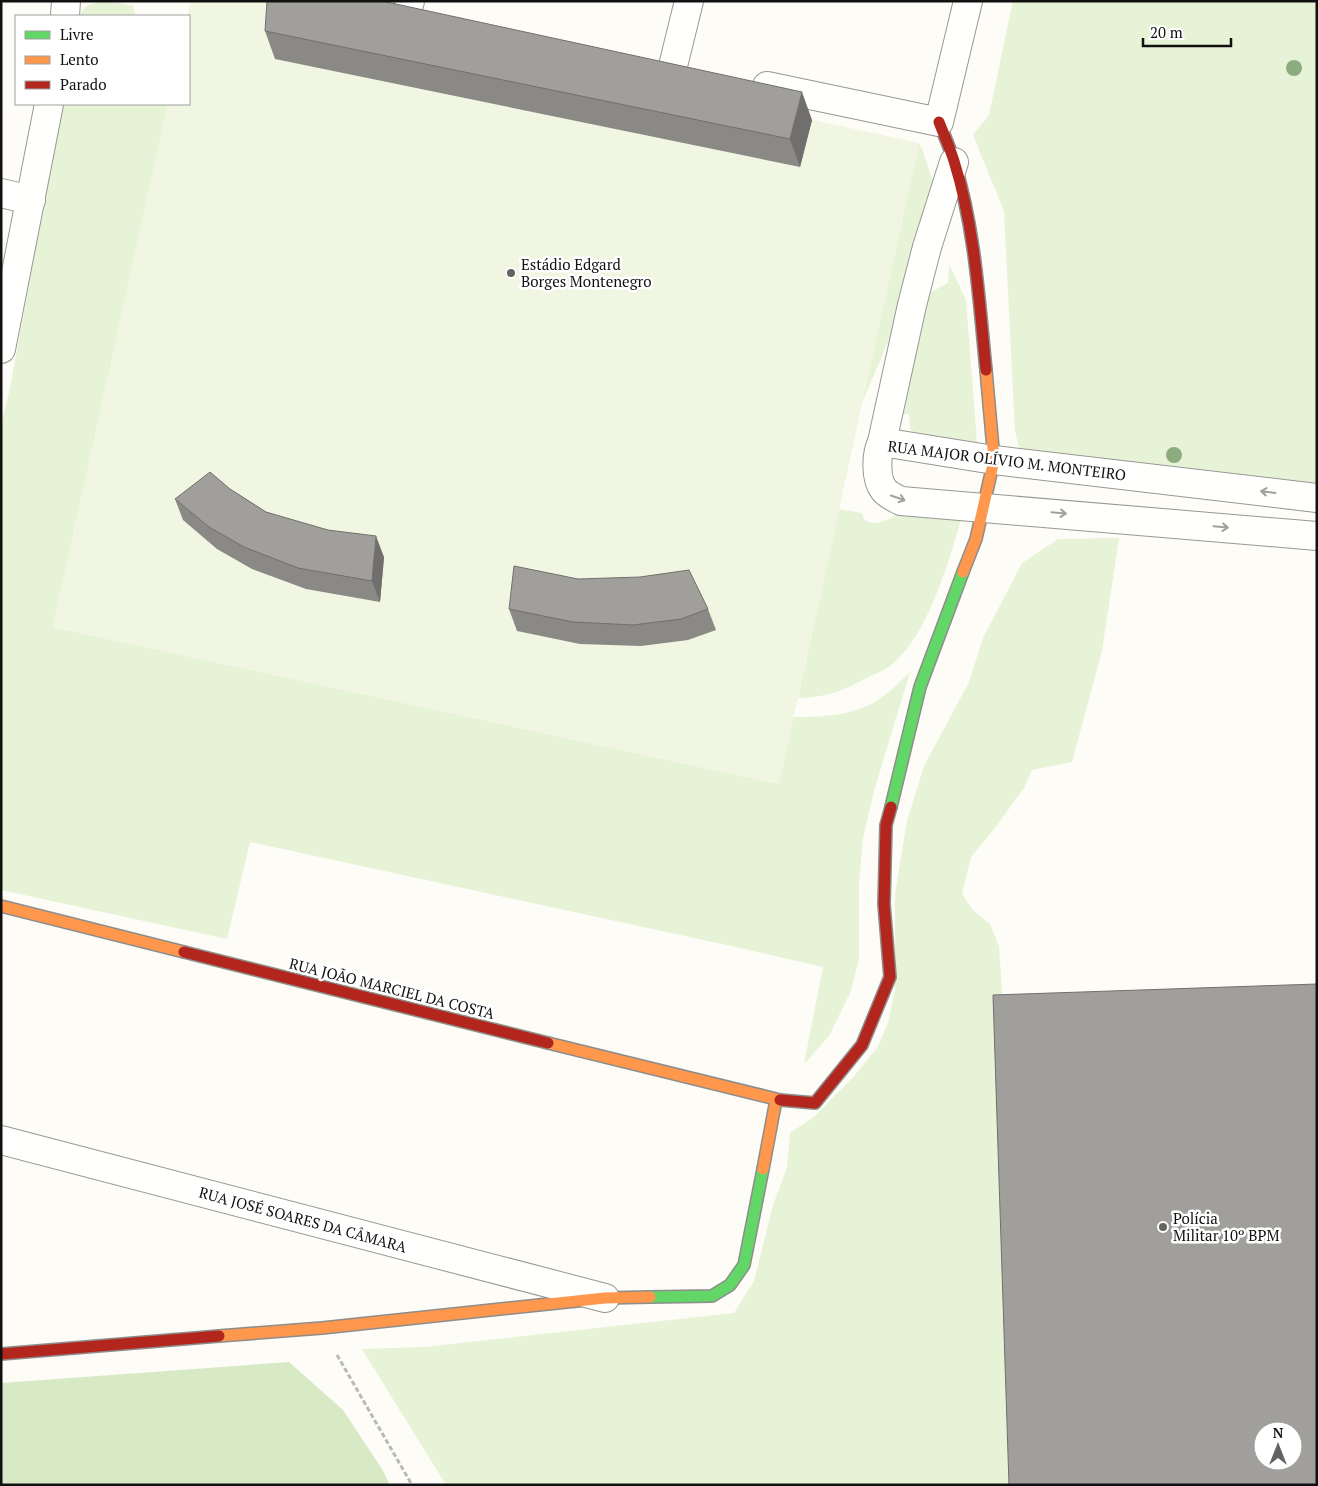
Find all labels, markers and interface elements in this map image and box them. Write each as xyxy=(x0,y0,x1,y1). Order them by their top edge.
legend xyxy=(15,15,190,105)
scale bar xyxy=(1143,15,1230,47)
text: 20 m xyxy=(1150,22,1183,42)
text: Livre xyxy=(60,24,94,44)
text: Lento xyxy=(60,49,99,69)
text: Parado xyxy=(60,74,106,94)
place label: Estádio Edgard Borges Montenegro xyxy=(521,254,652,291)
marker: Estádio Edgard Borges Montenegro xyxy=(505,267,517,279)
street label: RUA MAJOR OLÍVIO M. MONTEIRO xyxy=(887,435,1127,485)
one-way arrow xyxy=(1261,487,1277,497)
one-way arrow xyxy=(890,494,905,503)
one-way arrow xyxy=(1051,508,1067,518)
one-way arrow xyxy=(1213,523,1229,532)
street label: RUA JOÃO MARCIEL DA COSTA xyxy=(287,953,497,1023)
street label: RUA JOSÉ SOARES DA CÂMARA xyxy=(197,1182,410,1257)
place label: Polícia Militar 10º BPM xyxy=(1173,1208,1279,1245)
marker: Polícia Militar 10º BPM xyxy=(1157,1221,1169,1233)
north arrow xyxy=(1253,1421,1303,1471)
text: N xyxy=(1273,1423,1284,1442)

